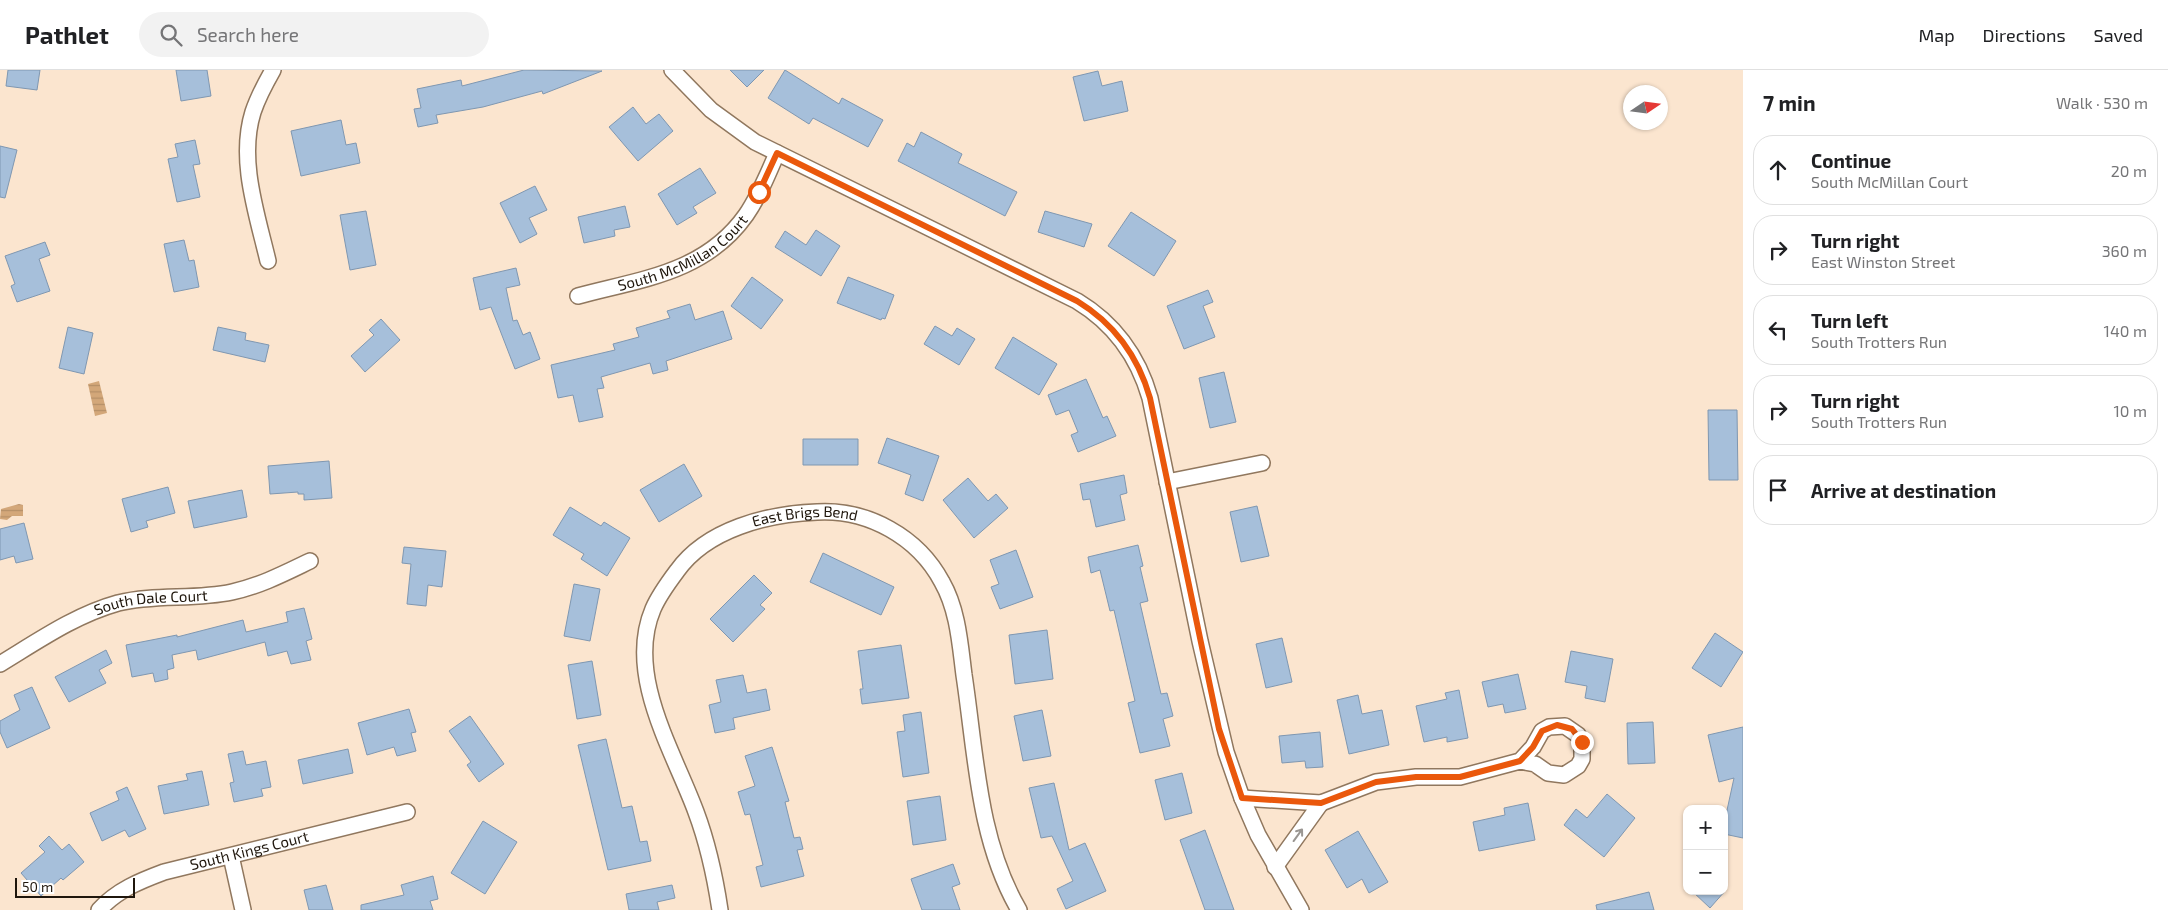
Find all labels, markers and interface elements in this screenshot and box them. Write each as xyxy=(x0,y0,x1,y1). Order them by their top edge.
search box xyxy=(139,12,489,57)
text: Pathlet xyxy=(25,20,109,49)
icon: search xyxy=(157,21,185,49)
text: Search here xyxy=(197,23,299,46)
text: Map xyxy=(1918,24,1955,46)
text: Directions xyxy=(1983,24,2066,46)
text: Saved xyxy=(2094,24,2143,46)
north arrow xyxy=(1623,85,1668,130)
text: 7 min xyxy=(1763,90,1816,115)
text: Walk · 530 m xyxy=(2056,93,2148,112)
text: Continue xyxy=(1811,149,1891,172)
icon: ahead xyxy=(1764,156,1792,184)
text: 20 m xyxy=(2111,161,2147,180)
text: South McMillan Court xyxy=(1811,172,1968,191)
route start xyxy=(748,181,771,204)
street label: South McMillan Court xyxy=(616,211,751,294)
text: Turn right xyxy=(1811,229,1899,252)
icon: right xyxy=(1764,236,1792,264)
text: 360 m xyxy=(2102,241,2147,260)
text: East Winston Street xyxy=(1811,252,1955,271)
text: Turn left xyxy=(1811,309,1888,332)
icon: left xyxy=(1764,316,1792,344)
text: 140 m xyxy=(2104,321,2147,340)
text: South Trotters Run xyxy=(1811,332,1947,351)
text: Turn right xyxy=(1811,389,1899,412)
icon: right xyxy=(1764,396,1792,424)
text: 10 m xyxy=(2113,401,2147,420)
text: South Trotters Run xyxy=(1811,412,1947,431)
icon: arrive xyxy=(1764,476,1792,504)
text: Arrive at destination xyxy=(1811,479,1996,502)
street label: East Brigs Bend xyxy=(750,502,860,530)
street label: South Dale Court xyxy=(91,586,209,618)
route end xyxy=(1571,731,1594,754)
map controls xyxy=(1683,805,1728,895)
button: + xyxy=(1683,805,1728,850)
street label: South Kings Court xyxy=(188,827,310,873)
one-way arrow xyxy=(1293,828,1303,842)
button: − xyxy=(1683,850,1728,895)
scale bar xyxy=(15,875,135,898)
text: 50 m xyxy=(22,878,53,895)

